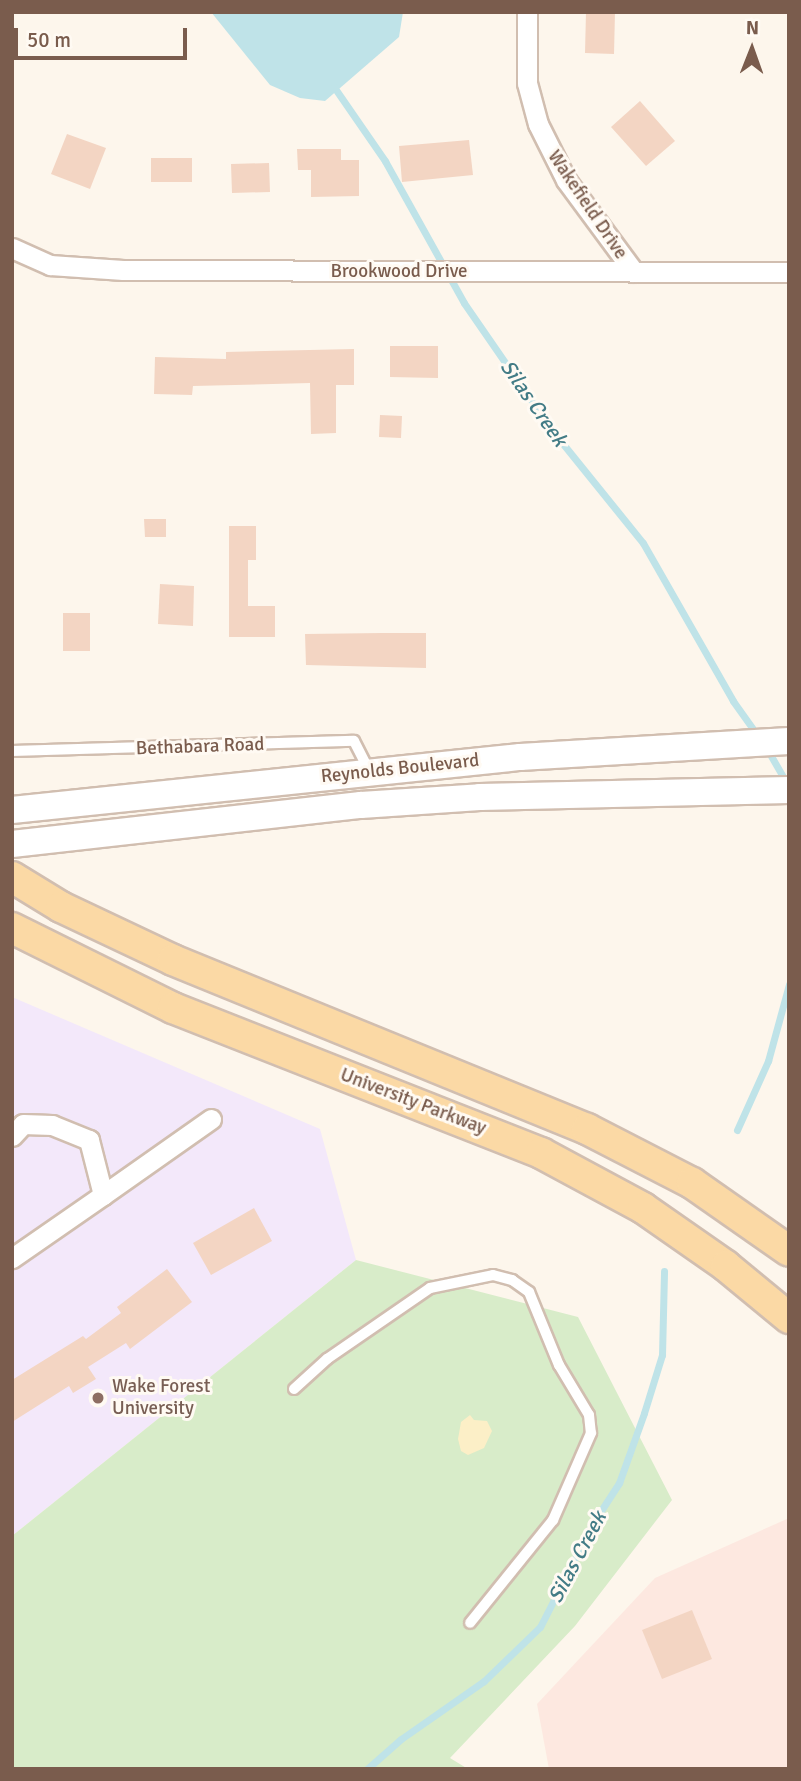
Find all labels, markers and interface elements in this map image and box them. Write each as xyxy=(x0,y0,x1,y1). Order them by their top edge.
scale bar xyxy=(18,14,191,58)
north arrow xyxy=(717,14,787,84)
text: N xyxy=(746,16,759,40)
text: 50 m xyxy=(27,27,71,53)
street label: Wakefield Drive xyxy=(542,146,632,264)
street label: Brookwood Drive xyxy=(330,261,468,283)
water label: Silas Creek xyxy=(495,355,573,451)
street label: Bethabara Road xyxy=(135,733,265,761)
street label: Reynolds Boulevard xyxy=(320,749,480,789)
street label: University Parkway xyxy=(337,1064,489,1140)
place label: Wake Forest University xyxy=(112,1376,210,1420)
marker: Wake Forest University xyxy=(90,1390,106,1406)
water label: Silas Creek xyxy=(542,1507,612,1607)

